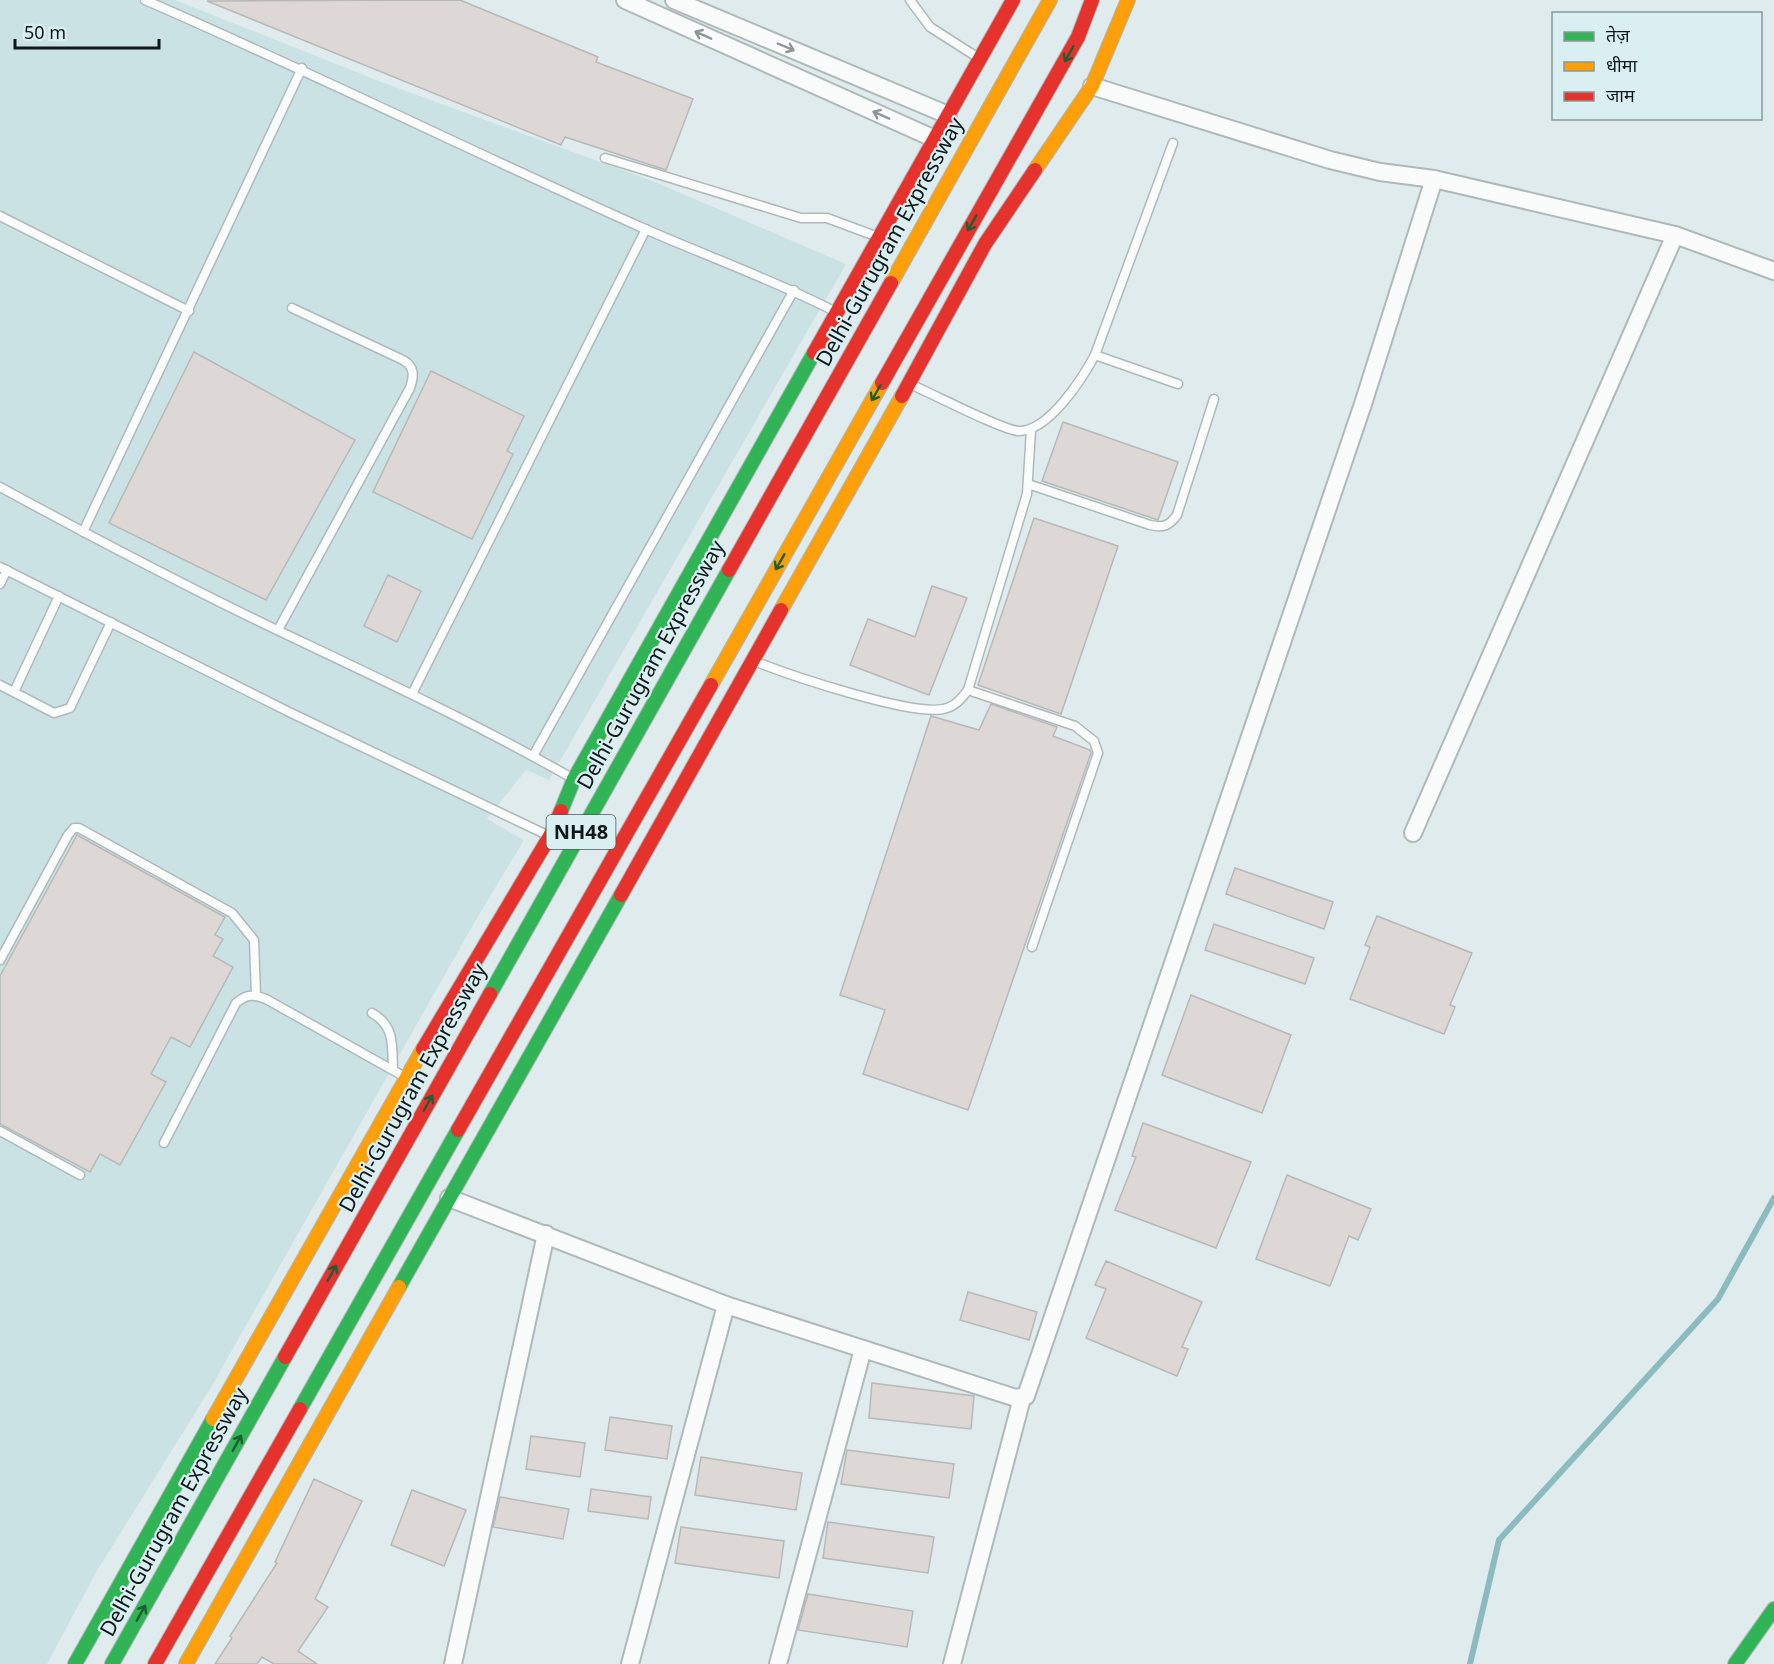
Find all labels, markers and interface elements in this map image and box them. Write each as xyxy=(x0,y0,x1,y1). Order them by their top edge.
scale bar xyxy=(15,12,159,50)
legend xyxy=(1552,12,1762,120)
text: 50 m xyxy=(24,20,66,44)
text: तेज़ xyxy=(1606,23,1630,47)
one-way arrow xyxy=(695,29,713,41)
one-way arrow xyxy=(776,42,794,53)
one-way arrow xyxy=(1062,45,1074,62)
text: धीमा xyxy=(1606,53,1637,77)
text: जाम xyxy=(1606,83,1636,107)
one-way arrow xyxy=(872,109,891,120)
street label: Delhi-Gurugram Expressway xyxy=(809,112,970,371)
one-way arrow xyxy=(966,214,978,231)
one-way arrow xyxy=(870,384,882,401)
street label: Delhi-Gurugram Expressway xyxy=(570,535,731,794)
one-way arrow xyxy=(774,553,785,571)
road number: NH48 xyxy=(546,815,616,849)
street label: Delhi-Gurugram Expressway xyxy=(332,958,493,1217)
one-way arrow xyxy=(423,1095,434,1113)
one-way arrow xyxy=(327,1265,339,1282)
street label: Delhi-Gurugram Expressway xyxy=(93,1382,254,1641)
one-way arrow xyxy=(231,1435,243,1452)
one-way arrow xyxy=(135,1605,147,1622)

